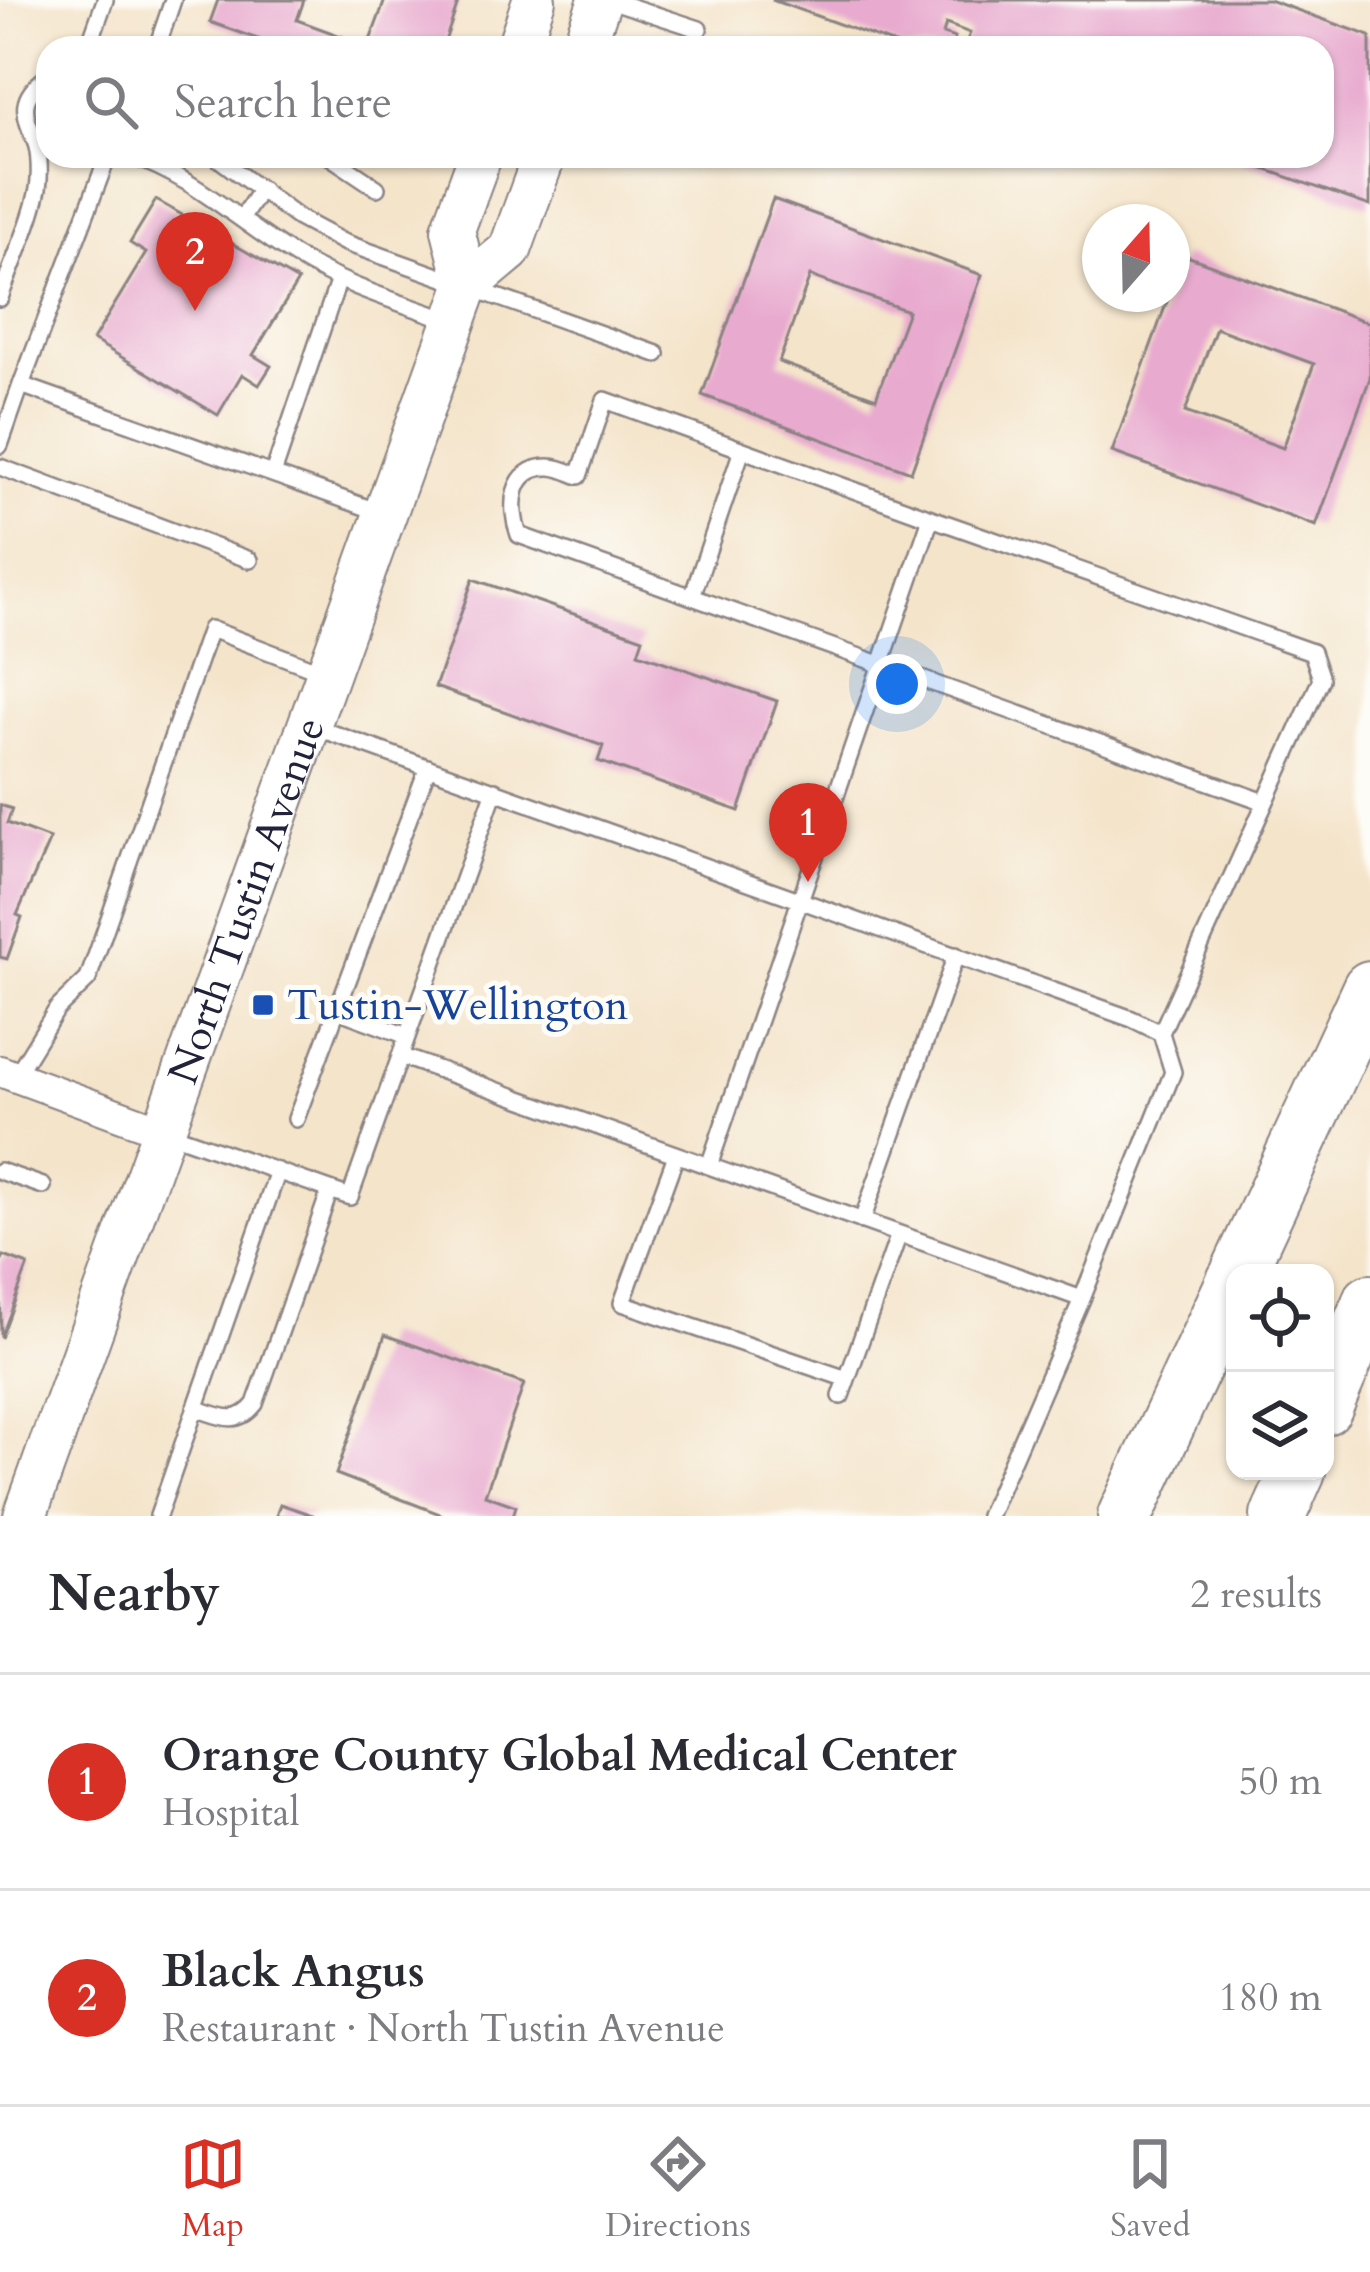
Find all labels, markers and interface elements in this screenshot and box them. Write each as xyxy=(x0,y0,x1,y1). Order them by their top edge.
search box xyxy=(36,36,1334,168)
icon: search xyxy=(78,69,144,135)
text: Search here xyxy=(174,72,392,133)
north arrow xyxy=(1082,204,1190,312)
pin: 2 xyxy=(156,212,234,311)
your location xyxy=(867,654,927,714)
street label: North Tustin Avenue xyxy=(154,709,338,1092)
pin: 1 xyxy=(769,783,847,882)
place label: Tustin-Wellington xyxy=(287,977,629,1034)
marker: Tustin-Wellington xyxy=(250,992,276,1018)
map controls xyxy=(1226,1264,1334,1480)
button: locate xyxy=(1226,1264,1334,1372)
button: layers xyxy=(1226,1372,1334,1480)
text: Nearby xyxy=(48,1559,220,1629)
text: 2 results xyxy=(1190,1568,1322,1621)
text: Orange County Global Medical Center xyxy=(162,1725,957,1786)
text: 1 xyxy=(77,1755,97,1808)
text: 50 m xyxy=(1239,1755,1322,1808)
text: Hospital xyxy=(162,1786,300,1839)
text: Black Angus xyxy=(162,1941,425,2002)
text: 2 xyxy=(77,1971,97,2024)
text: 180 m xyxy=(1219,1971,1322,2024)
text: Restaurant · North Tustin Avenue xyxy=(162,2002,725,2055)
tab: Map xyxy=(180,2131,246,2248)
tab: Directions xyxy=(605,2131,751,2248)
tab: Saved xyxy=(1110,2131,1190,2248)

